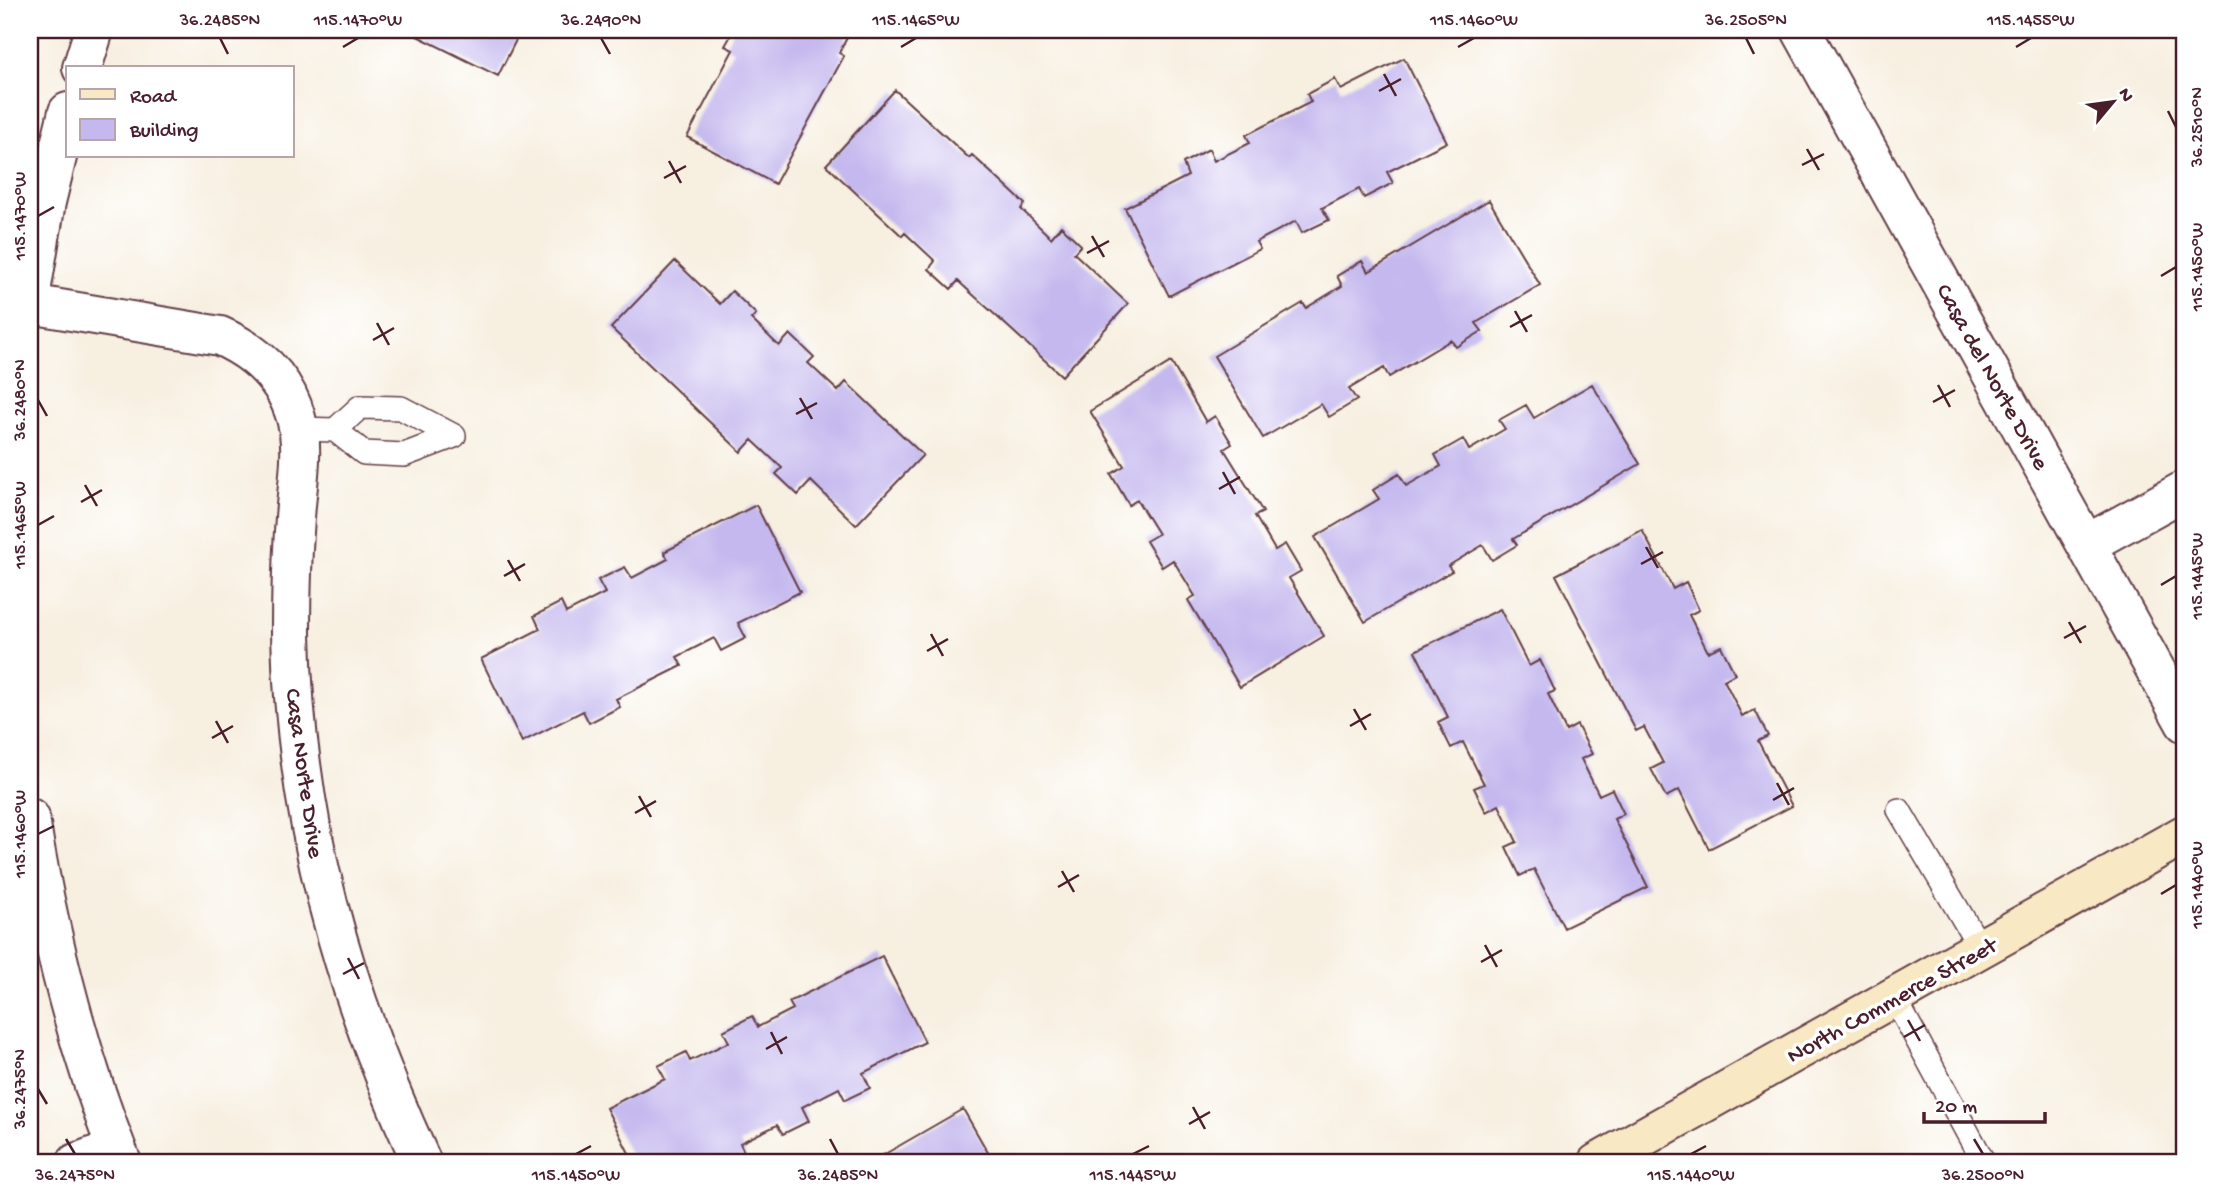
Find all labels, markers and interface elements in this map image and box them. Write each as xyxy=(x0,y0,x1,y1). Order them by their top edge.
text: 36.2485°N xyxy=(179,11,260,32)
text: 115.1470°W xyxy=(313,11,402,32)
text: 36.2490°N xyxy=(560,11,641,32)
text: 115.1465°W xyxy=(871,11,960,32)
text: 115.1460°W xyxy=(1429,11,1518,32)
text: 36.2505°N xyxy=(1704,11,1787,32)
text: 115.1455°W xyxy=(1986,11,2075,32)
legend xyxy=(66,66,294,158)
north arrow xyxy=(2078,66,2148,136)
text: N xyxy=(2112,84,2138,106)
text: Road xyxy=(130,86,178,111)
text: 36.2510°N xyxy=(2188,87,2209,168)
text: Building xyxy=(129,120,199,145)
text: 115.1470°W xyxy=(11,172,32,261)
text: 115.1450°W xyxy=(2188,223,2209,312)
street label: Casa del Norte Drive xyxy=(1928,280,2054,476)
text: 36.2480°N xyxy=(11,359,32,442)
text: 115.1465°W xyxy=(11,481,32,570)
text: 115.1445°W xyxy=(2188,533,2209,620)
street label: Casa Norte Drive xyxy=(276,687,329,861)
text: 115.1460°W xyxy=(11,790,32,879)
text: 115.1440°W xyxy=(2188,841,2209,930)
street label: North Commerce Street xyxy=(1783,931,2005,1072)
text: 36.2475°N xyxy=(11,1049,32,1130)
scale bar xyxy=(1924,1081,2045,1125)
text: 20 m xyxy=(1935,1096,1977,1121)
text: 36.2475°N xyxy=(34,1166,115,1187)
text: 115.1450°W xyxy=(531,1166,620,1187)
text: 36.2485°N xyxy=(797,1166,878,1187)
text: 115.1445°W xyxy=(1089,1166,1176,1187)
text: 115.1440°W xyxy=(1646,1166,1735,1187)
text: 36.2500°N xyxy=(1941,1166,2024,1187)

